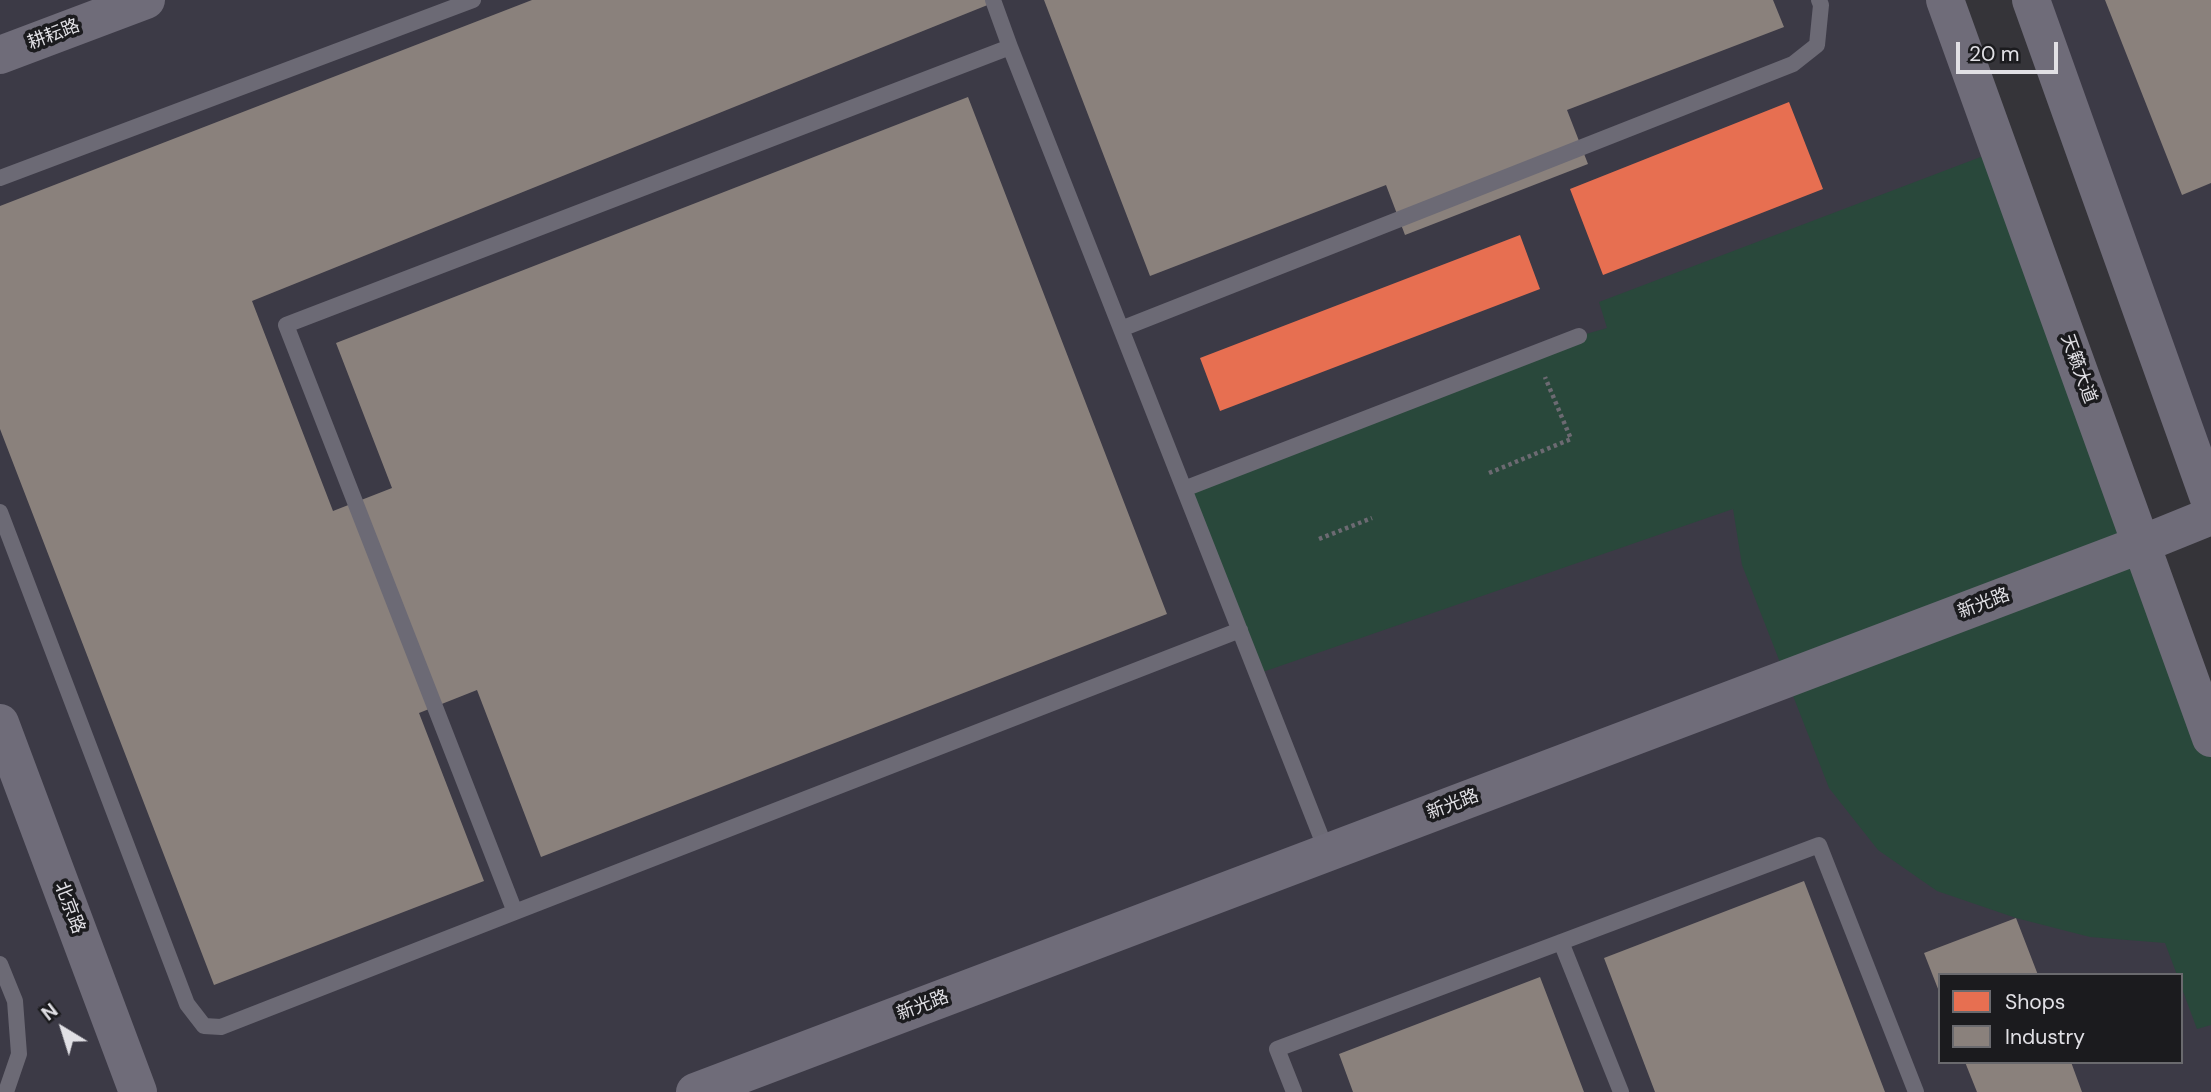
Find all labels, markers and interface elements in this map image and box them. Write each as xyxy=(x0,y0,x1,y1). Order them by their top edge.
street label: 耕耘路 xyxy=(25,15,83,55)
scale bar xyxy=(1959,28,2060,72)
text: 20 m xyxy=(1969,40,2020,68)
street label: 天籁大道 xyxy=(2056,331,2100,407)
street label: 新光路 xyxy=(1955,584,2013,624)
street label: 新光路 xyxy=(1424,785,1482,825)
street label: 北京路 xyxy=(49,879,89,937)
legend xyxy=(1938,973,2183,1064)
street label: 新光路 xyxy=(894,986,952,1026)
text: Shops xyxy=(2005,988,2065,1016)
north arrow xyxy=(28,994,98,1064)
text: N xyxy=(37,998,63,1026)
text: Industry xyxy=(2005,1023,2085,1051)

